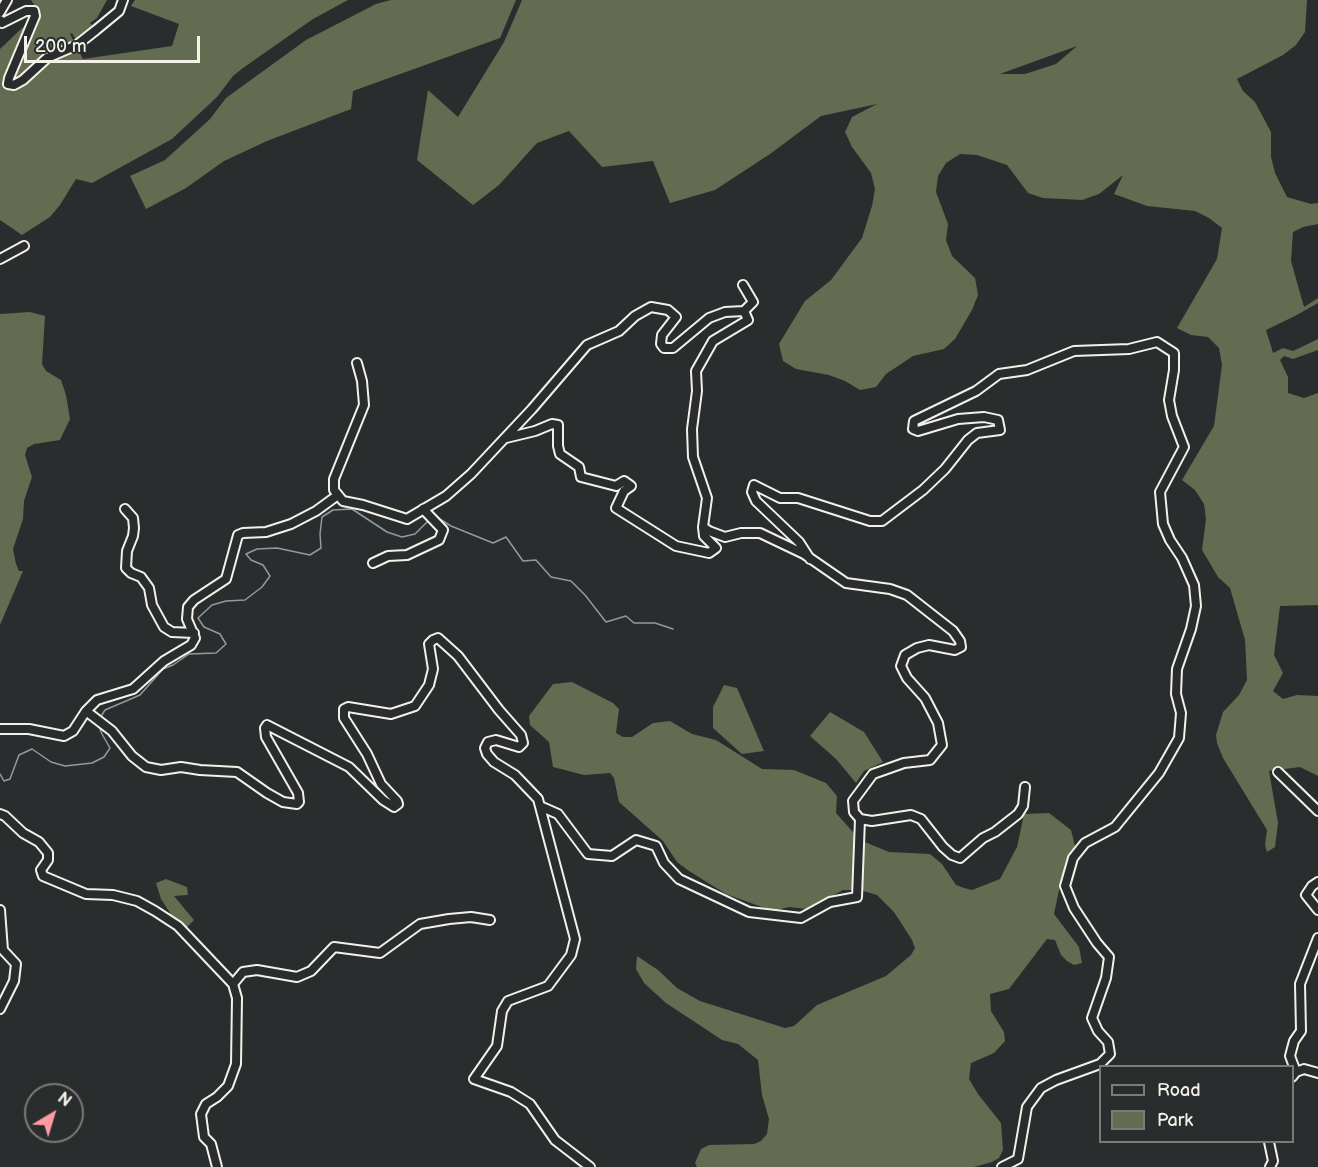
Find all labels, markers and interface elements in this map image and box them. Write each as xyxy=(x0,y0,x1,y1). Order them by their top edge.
scale bar xyxy=(27,24,202,62)
text: 200 m xyxy=(35,36,87,57)
legend xyxy=(1099,1065,1294,1143)
text: Road xyxy=(1157,1080,1201,1101)
north arrow xyxy=(24,1083,84,1143)
text: N xyxy=(54,1089,75,1111)
text: Park xyxy=(1157,1110,1193,1131)

